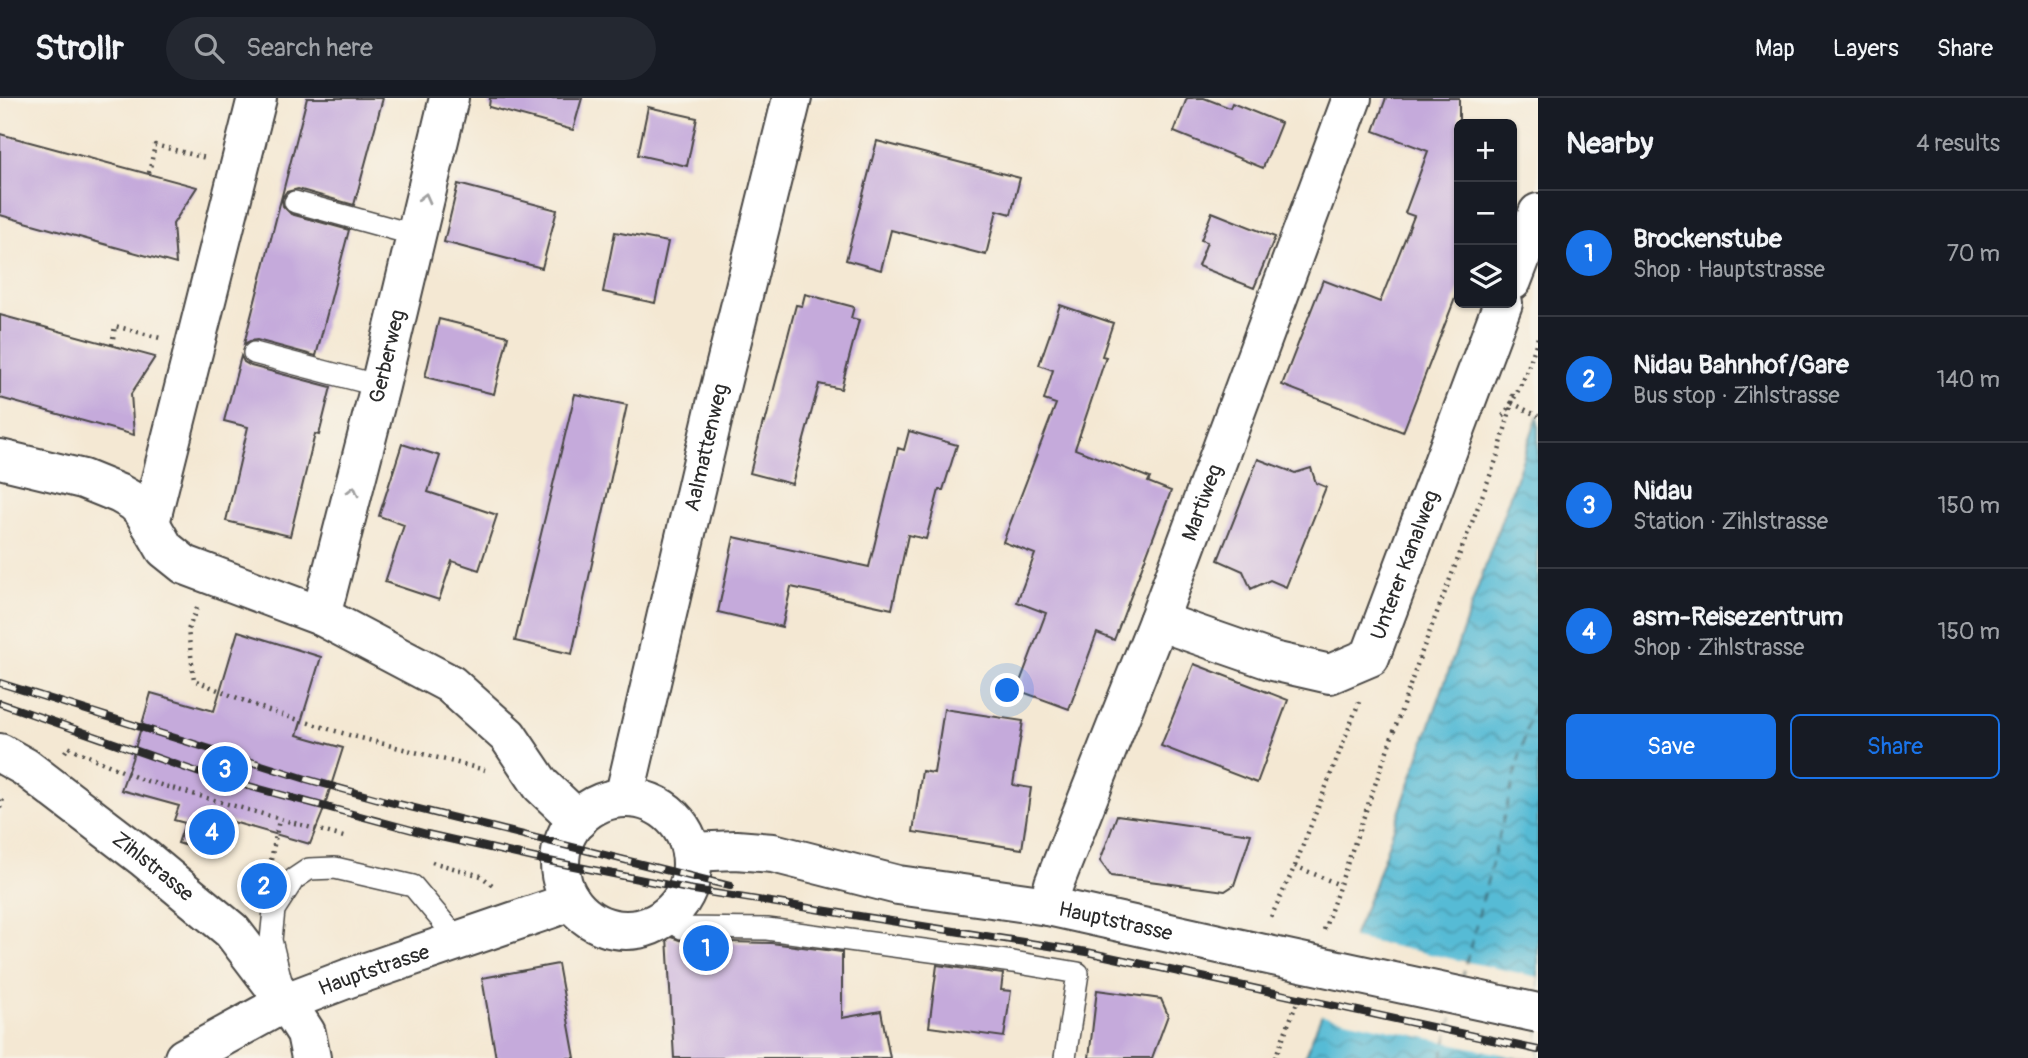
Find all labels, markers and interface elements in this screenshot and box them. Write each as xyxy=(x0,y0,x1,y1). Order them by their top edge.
search box xyxy=(166,17,656,80)
text: Strollr xyxy=(35,28,124,69)
icon: search xyxy=(190,29,228,67)
text: Search here xyxy=(246,32,373,64)
text: Map xyxy=(1755,34,1795,63)
text: Layers xyxy=(1833,34,1899,63)
text: Share xyxy=(1937,34,1993,63)
map controls xyxy=(1454,119,1517,308)
button: + xyxy=(1454,119,1517,182)
text: Nearby xyxy=(1566,125,1653,162)
text: 4 results xyxy=(1916,129,2000,158)
button: − xyxy=(1454,182,1517,245)
one-way arrow xyxy=(416,192,431,204)
text: Brockenstube xyxy=(1633,223,1782,255)
text: 1 xyxy=(1585,239,1594,268)
text: 70 m xyxy=(1947,239,2000,268)
button: layers xyxy=(1454,245,1517,308)
text: Shop · Hauptstrasse xyxy=(1633,255,1825,284)
street label: Gerberweg xyxy=(363,307,411,406)
text: Nidau Bahnhof/Gare xyxy=(1633,349,1849,381)
text: 2 xyxy=(1583,365,1595,394)
text: 140 m xyxy=(1937,365,2000,394)
street label: Aalmattenweg xyxy=(678,381,734,514)
text: Bus stop · Zihlstrasse xyxy=(1633,381,1840,410)
street label: Martiweg xyxy=(1175,460,1228,545)
text: Nidau xyxy=(1633,475,1693,507)
one-way arrow xyxy=(345,485,359,497)
street label: Unterer Kanalweg xyxy=(1364,486,1445,643)
text: 3 xyxy=(1583,491,1595,520)
text: 150 m xyxy=(1937,491,2000,520)
text: Station · Zihlstrasse xyxy=(1633,507,1828,536)
text: asm-Reisezentrum xyxy=(1633,601,1843,633)
text: 4 xyxy=(1582,617,1596,646)
text: 150 m xyxy=(1937,617,2000,646)
text: Shop · Zihlstrasse xyxy=(1633,633,1804,662)
your location xyxy=(990,673,1024,707)
button: Save xyxy=(1566,714,1776,779)
button: Share xyxy=(1790,714,2000,779)
pin: 3 xyxy=(202,743,248,795)
pin: 4 xyxy=(189,806,235,858)
street label: Zihlstrasse xyxy=(107,825,200,908)
pin: 2 xyxy=(241,860,287,912)
street label: Hauptstrasse xyxy=(1056,895,1176,947)
pin: 1 xyxy=(683,922,729,974)
street label: Hauptstrasse xyxy=(315,938,434,1002)

